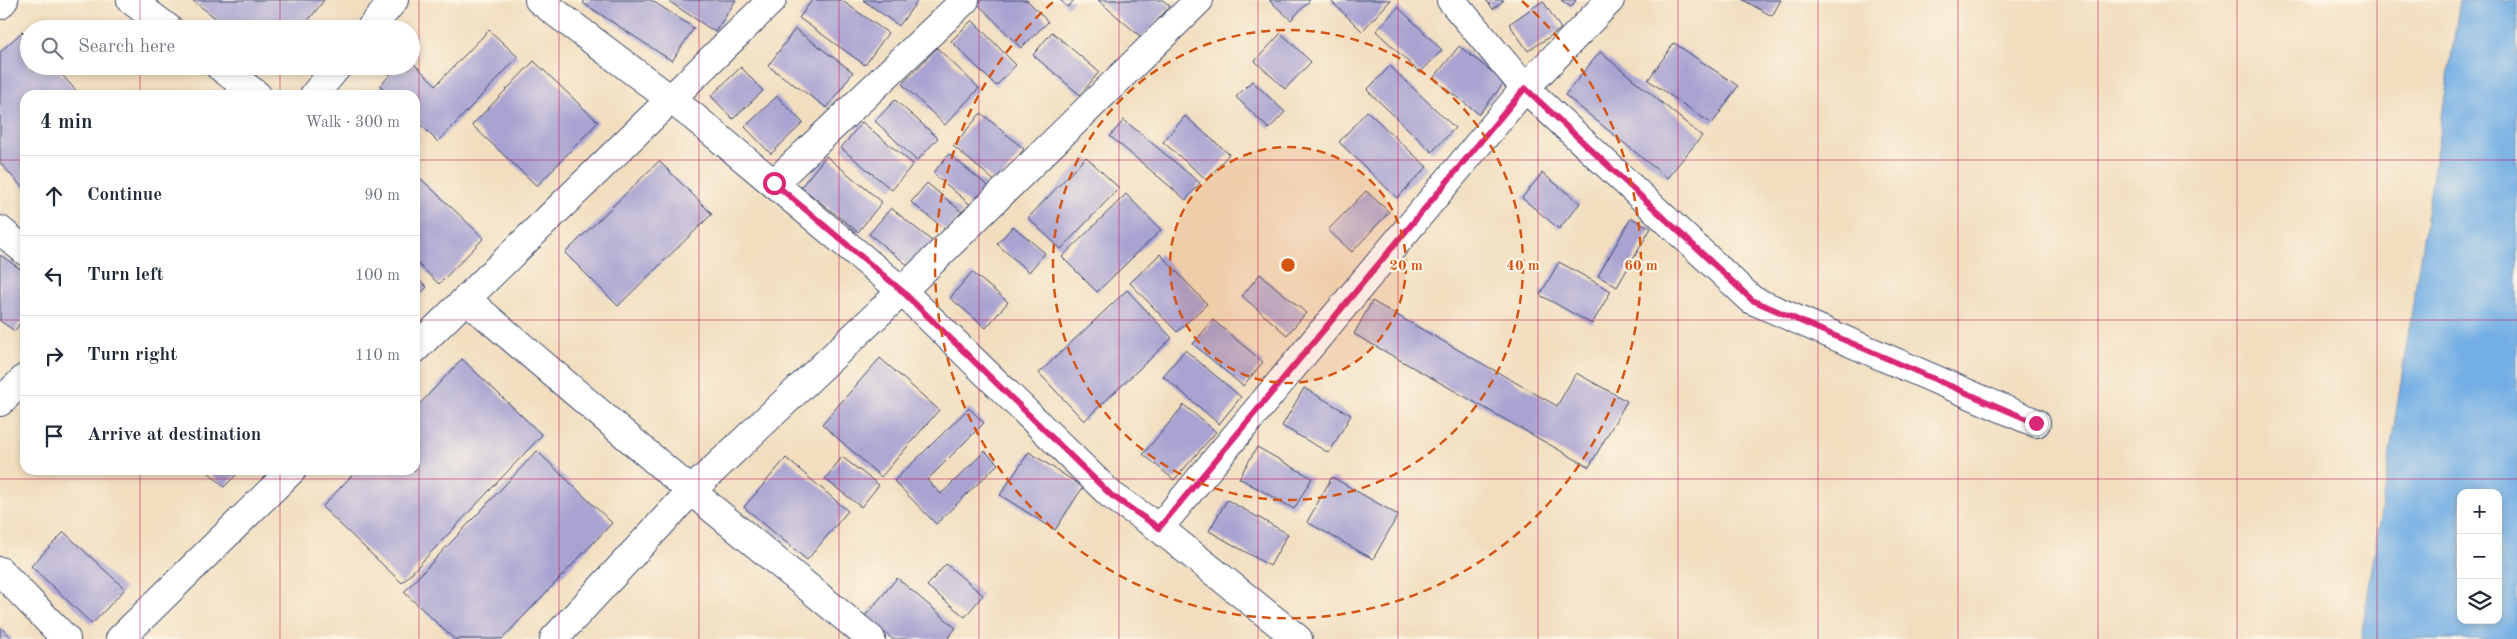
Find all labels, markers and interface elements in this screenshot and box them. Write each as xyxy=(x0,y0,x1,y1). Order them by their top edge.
search box xyxy=(20,20,420,75)
icon: search xyxy=(38,34,66,62)
text: Search here xyxy=(78,38,175,57)
text: 4 min xyxy=(40,112,93,133)
text: Walk · 300 m xyxy=(305,115,400,131)
route start xyxy=(763,172,786,195)
icon: ahead xyxy=(40,182,68,210)
text: Continue xyxy=(87,186,162,205)
text: 90 m xyxy=(364,188,400,204)
centre of rings xyxy=(1279,256,1297,274)
text: 20 m xyxy=(1389,259,1423,274)
text: 40 m xyxy=(1506,259,1540,274)
text: 60 m xyxy=(1624,259,1658,274)
icon: left xyxy=(40,262,68,290)
text: Turn left xyxy=(87,266,164,285)
text: 100 m xyxy=(355,268,400,284)
icon: right xyxy=(40,342,68,370)
text: Turn right xyxy=(87,346,177,365)
text: 110 m xyxy=(355,348,400,364)
route end xyxy=(2025,412,2048,435)
icon: arrive xyxy=(40,422,68,450)
text: Arrive at destination xyxy=(87,426,261,445)
map controls xyxy=(2457,489,2502,624)
button: + xyxy=(2457,489,2502,534)
button: − xyxy=(2457,534,2502,579)
button: layers xyxy=(2457,579,2502,624)

